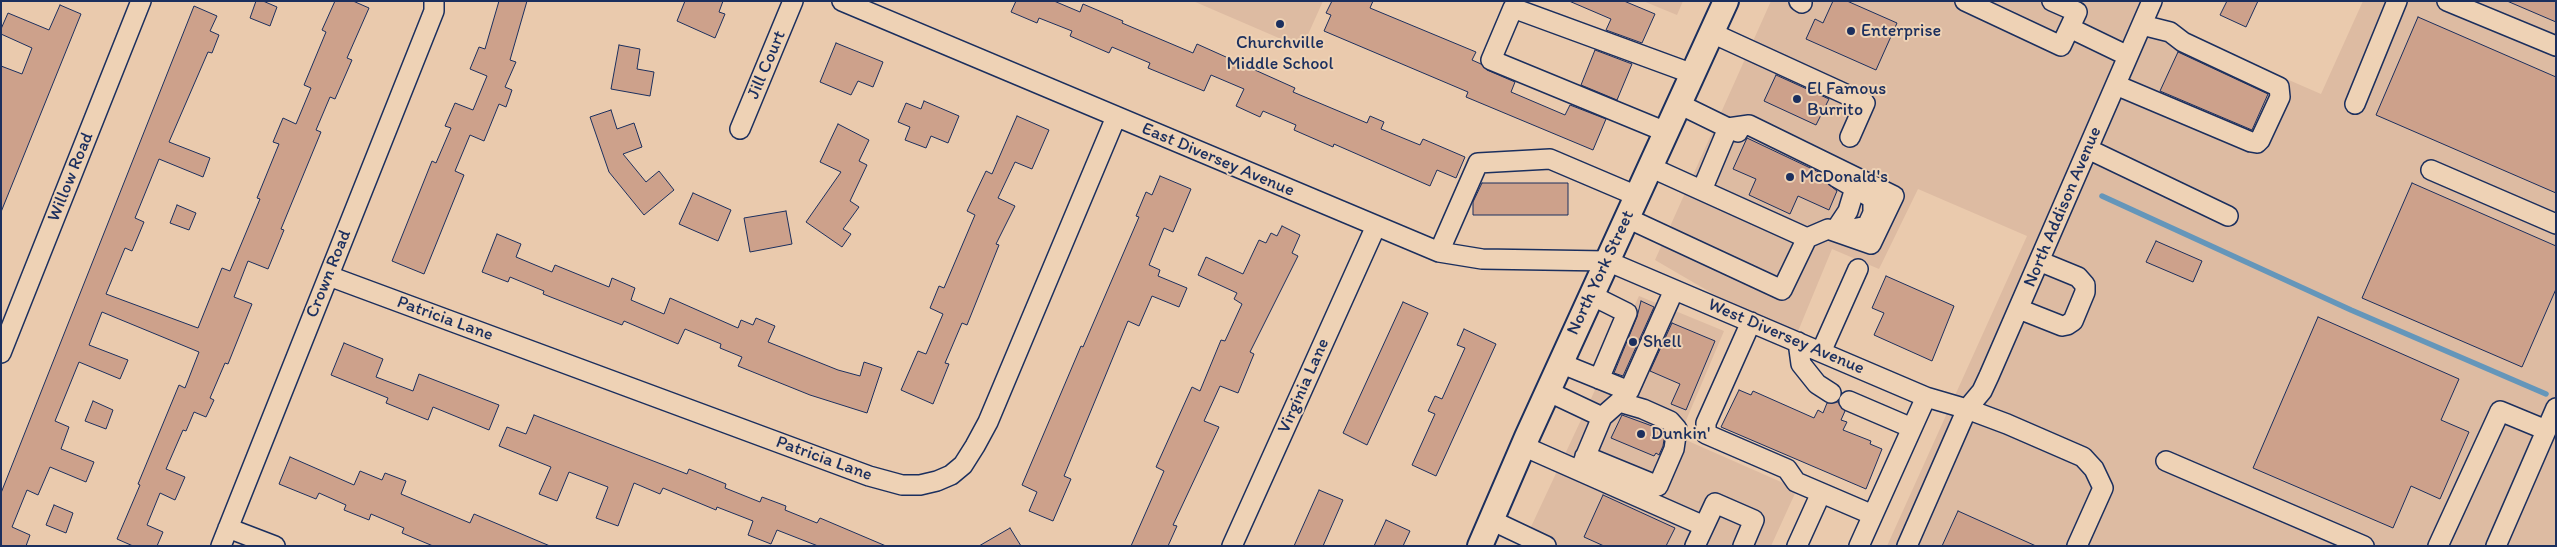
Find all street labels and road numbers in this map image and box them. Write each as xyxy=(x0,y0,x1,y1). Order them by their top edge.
street label: Jill Court xyxy=(743,28,791,102)
street label: East Diversey Avenue xyxy=(1138,118,1298,202)
street label: North Addison Avenue xyxy=(2019,123,2107,291)
street label: Willow Road xyxy=(43,129,99,225)
street label: North York Street xyxy=(1563,207,1639,339)
street label: Crown Road xyxy=(302,227,356,321)
street label: Patricia Lane xyxy=(394,292,496,346)
street label: West Diversey Avenue xyxy=(1705,294,1867,380)
street label: Virginia Lane xyxy=(1273,335,1335,437)
street label: Patricia Lane xyxy=(773,432,875,486)

